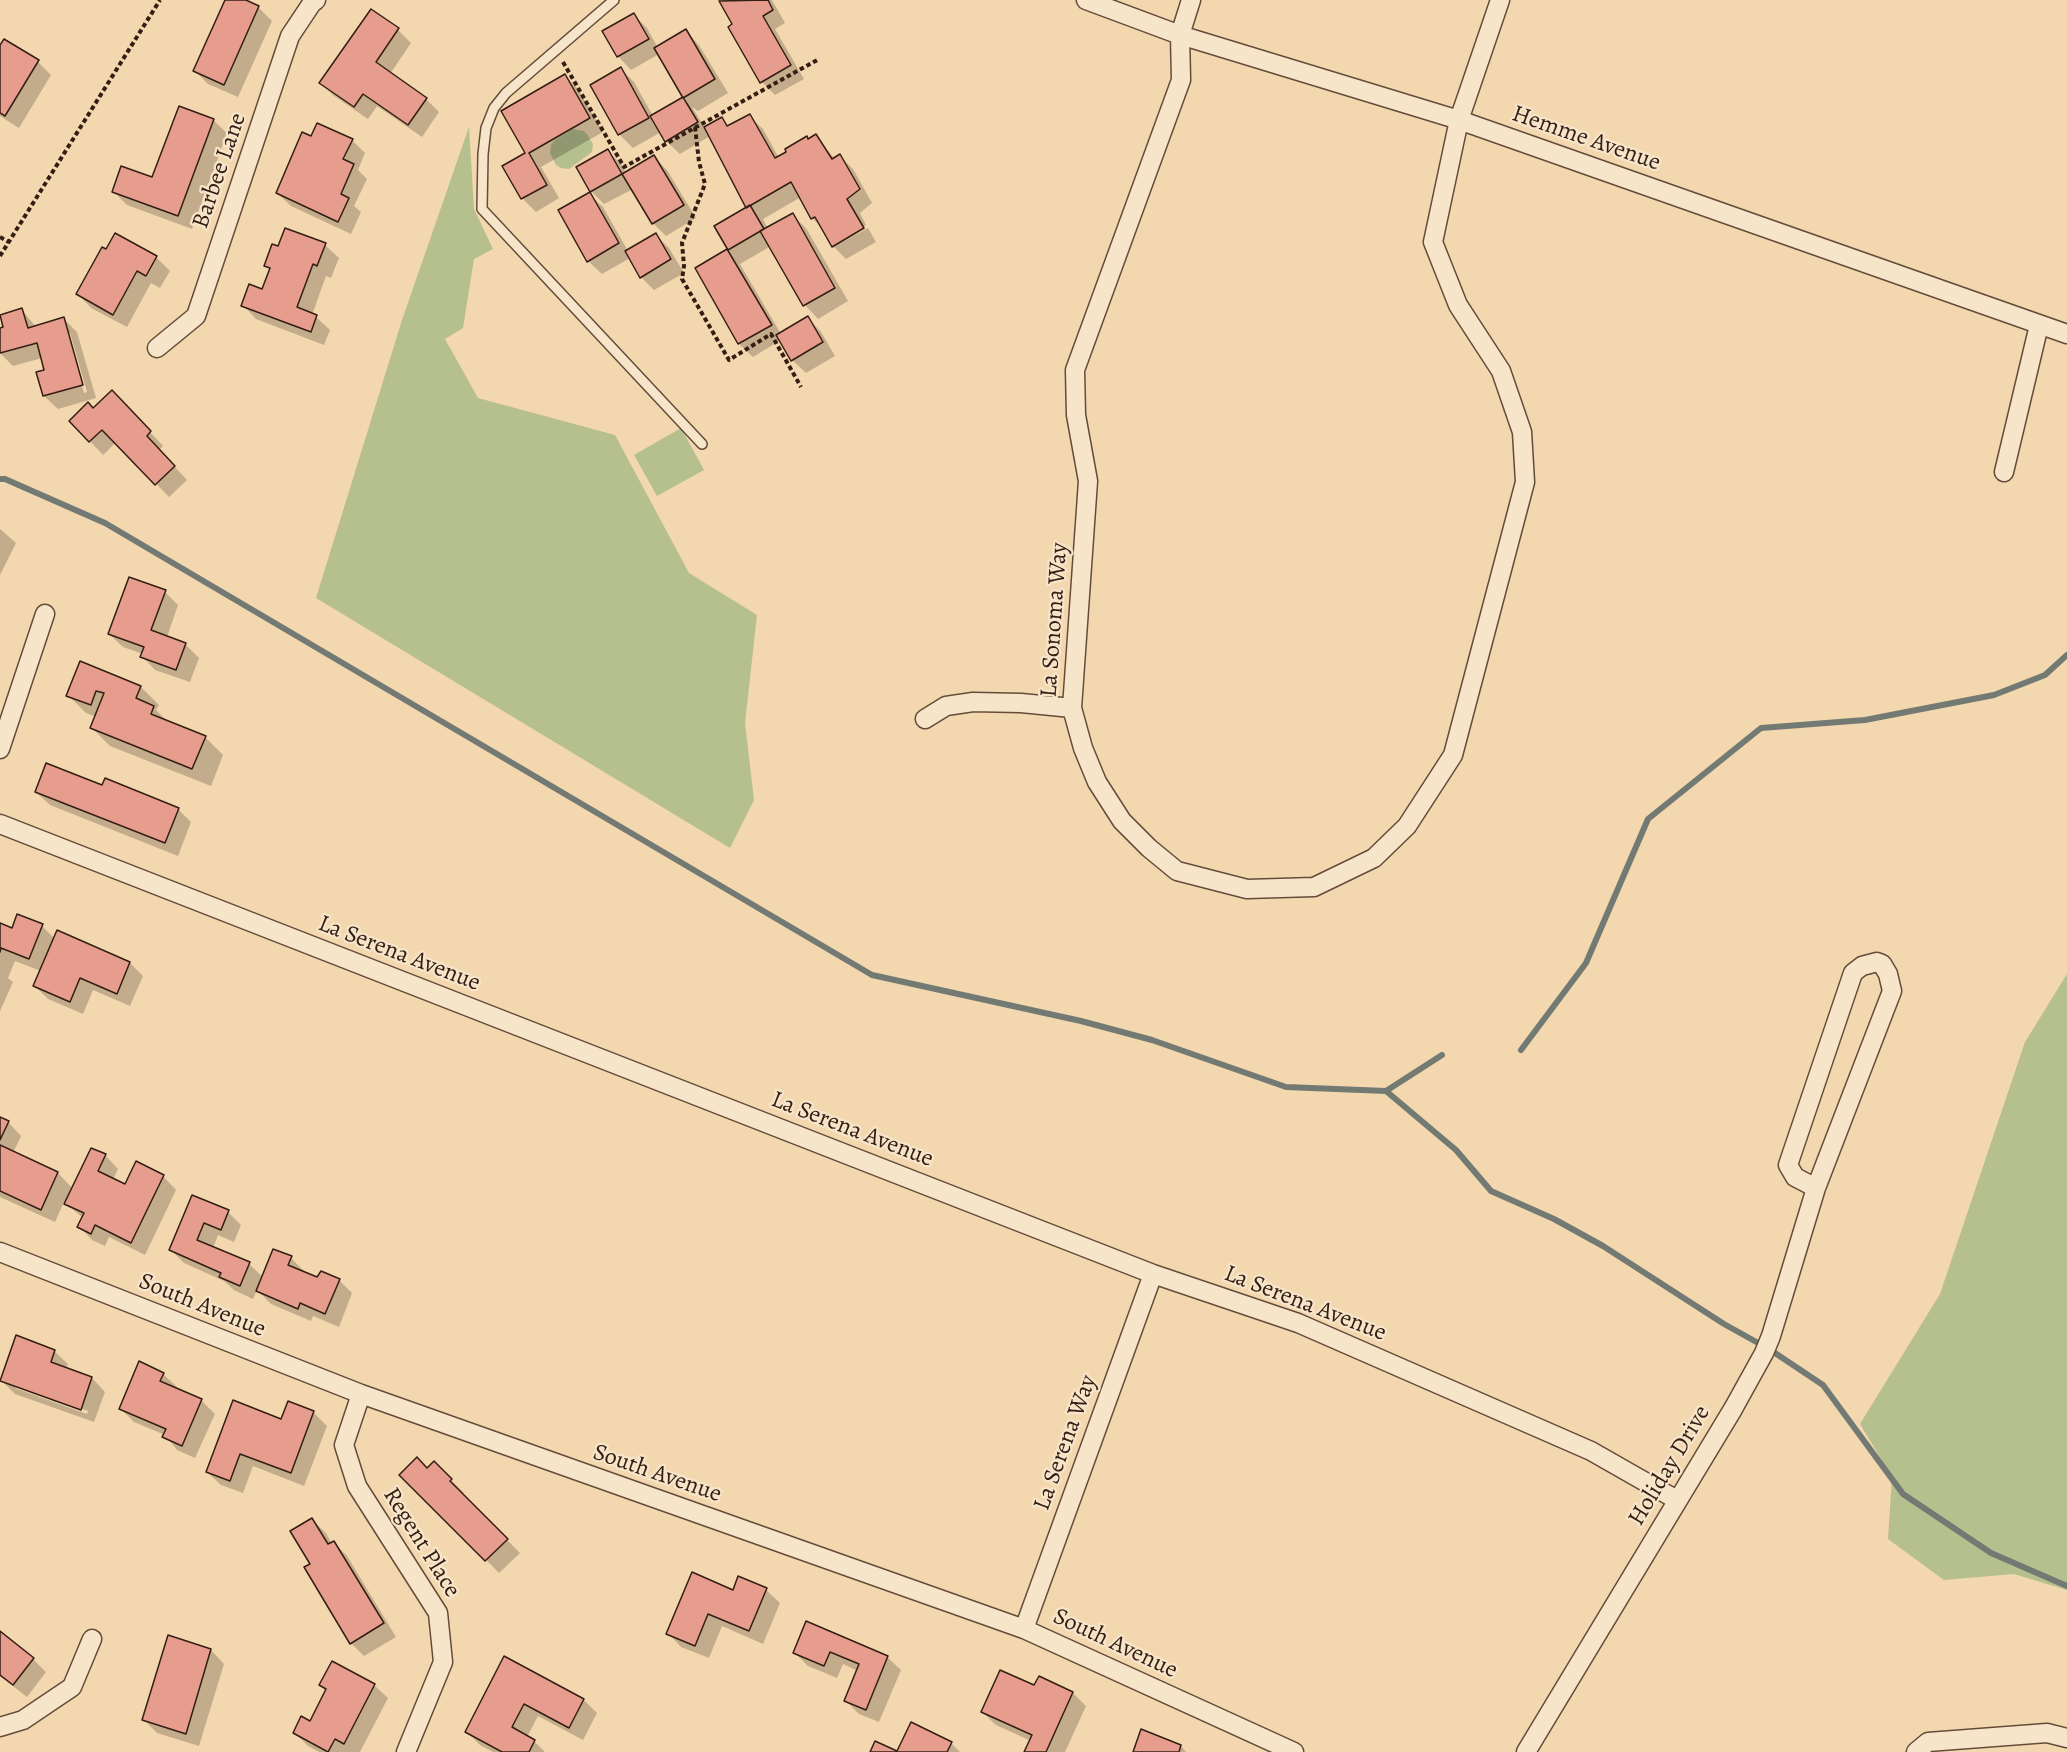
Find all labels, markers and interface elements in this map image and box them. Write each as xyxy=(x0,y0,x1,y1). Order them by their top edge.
street label: Hemme Avenue xyxy=(1508,100,1664,178)
street label: Barbee Lane xyxy=(187,109,253,233)
street label: La Sonoma Way xyxy=(1035,542,1075,698)
street label: La Serena Avenue xyxy=(314,910,484,998)
street label: La Serena Avenue xyxy=(767,1086,937,1174)
street label: La Serena Avenue xyxy=(1220,1260,1390,1348)
street label: South Avenue xyxy=(134,1268,270,1344)
street label: La Serena Way xyxy=(1028,1371,1104,1515)
street label: Holiday Drive xyxy=(1623,1401,1717,1531)
street label: South Avenue xyxy=(589,1439,725,1509)
street label: Regent Place xyxy=(376,1483,466,1603)
street label: South Avenue xyxy=(1048,1603,1182,1685)

